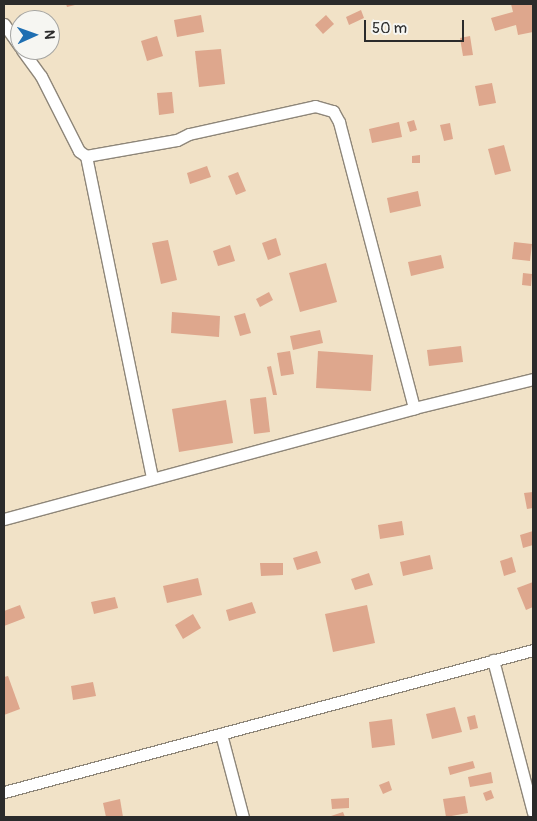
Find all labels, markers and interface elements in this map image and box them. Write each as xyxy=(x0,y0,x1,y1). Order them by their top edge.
north arrow xyxy=(10,10,60,60)
scale bar xyxy=(367,10,467,42)
text: 50 m xyxy=(372,19,407,38)
text: N xyxy=(41,29,58,40)

